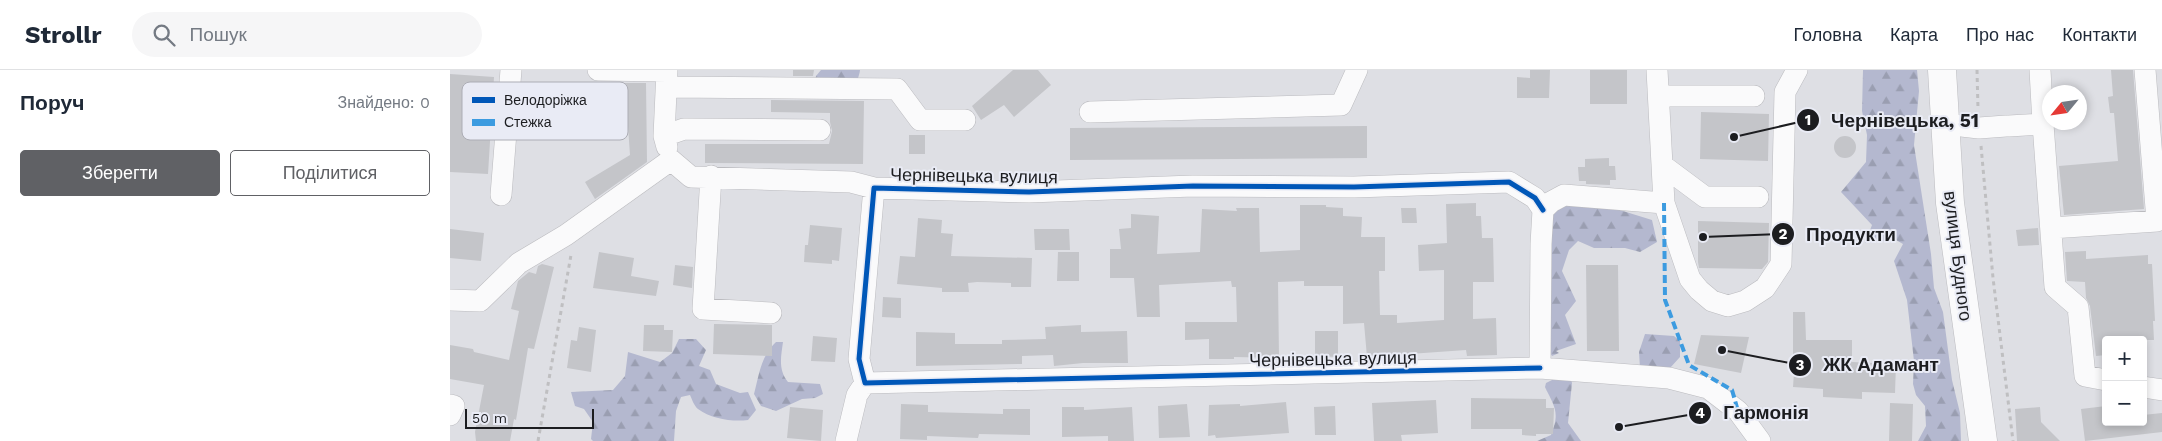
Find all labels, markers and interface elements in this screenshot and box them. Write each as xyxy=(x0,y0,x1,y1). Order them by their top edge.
search box xyxy=(132,12,482,57)
text: Strollr xyxy=(25,21,102,49)
icon: search xyxy=(150,21,178,49)
text: Пошук xyxy=(190,23,247,46)
text: Головна xyxy=(1794,24,1862,45)
text: Карта xyxy=(1890,24,1938,45)
text: Про нас xyxy=(1966,24,2034,45)
text: Контакти xyxy=(2062,24,2137,45)
legend xyxy=(462,82,628,140)
north arrow xyxy=(2042,85,2087,130)
text: Поруч xyxy=(20,90,84,115)
text: Велодоріжка xyxy=(504,92,587,108)
text: Знайдено: 0 xyxy=(338,93,430,112)
callout: Чернівецька, 51 xyxy=(1796,103,1989,137)
text: Чернівецька, 51 xyxy=(1831,109,1979,132)
text: 1 xyxy=(1805,111,1811,129)
text: Стежка xyxy=(504,114,552,130)
button: Зберегти xyxy=(20,150,220,196)
button: Поділитися xyxy=(230,150,430,196)
street label: Чернівецька вулиця xyxy=(890,164,1058,187)
street label: вулиця Будного xyxy=(1940,190,1977,322)
callout: Продукти xyxy=(1771,217,1906,251)
text: Продукти xyxy=(1806,223,1896,246)
text: 2 xyxy=(1779,225,1788,243)
map controls xyxy=(2102,336,2147,426)
button: + xyxy=(2102,336,2147,381)
street label: Чернівецька вулиця xyxy=(1249,347,1417,370)
callout: ЖК Адамант xyxy=(1788,348,1948,382)
text: ЖК Адамант xyxy=(1822,353,1939,376)
text: 3 xyxy=(1796,356,1805,374)
button: − xyxy=(2102,381,2147,426)
callout: Гармонія xyxy=(1688,396,1819,430)
text: Гармонія xyxy=(1723,401,1809,424)
text: 4 xyxy=(1695,404,1705,422)
scale bar xyxy=(465,406,594,429)
text: 50 m xyxy=(472,410,507,426)

